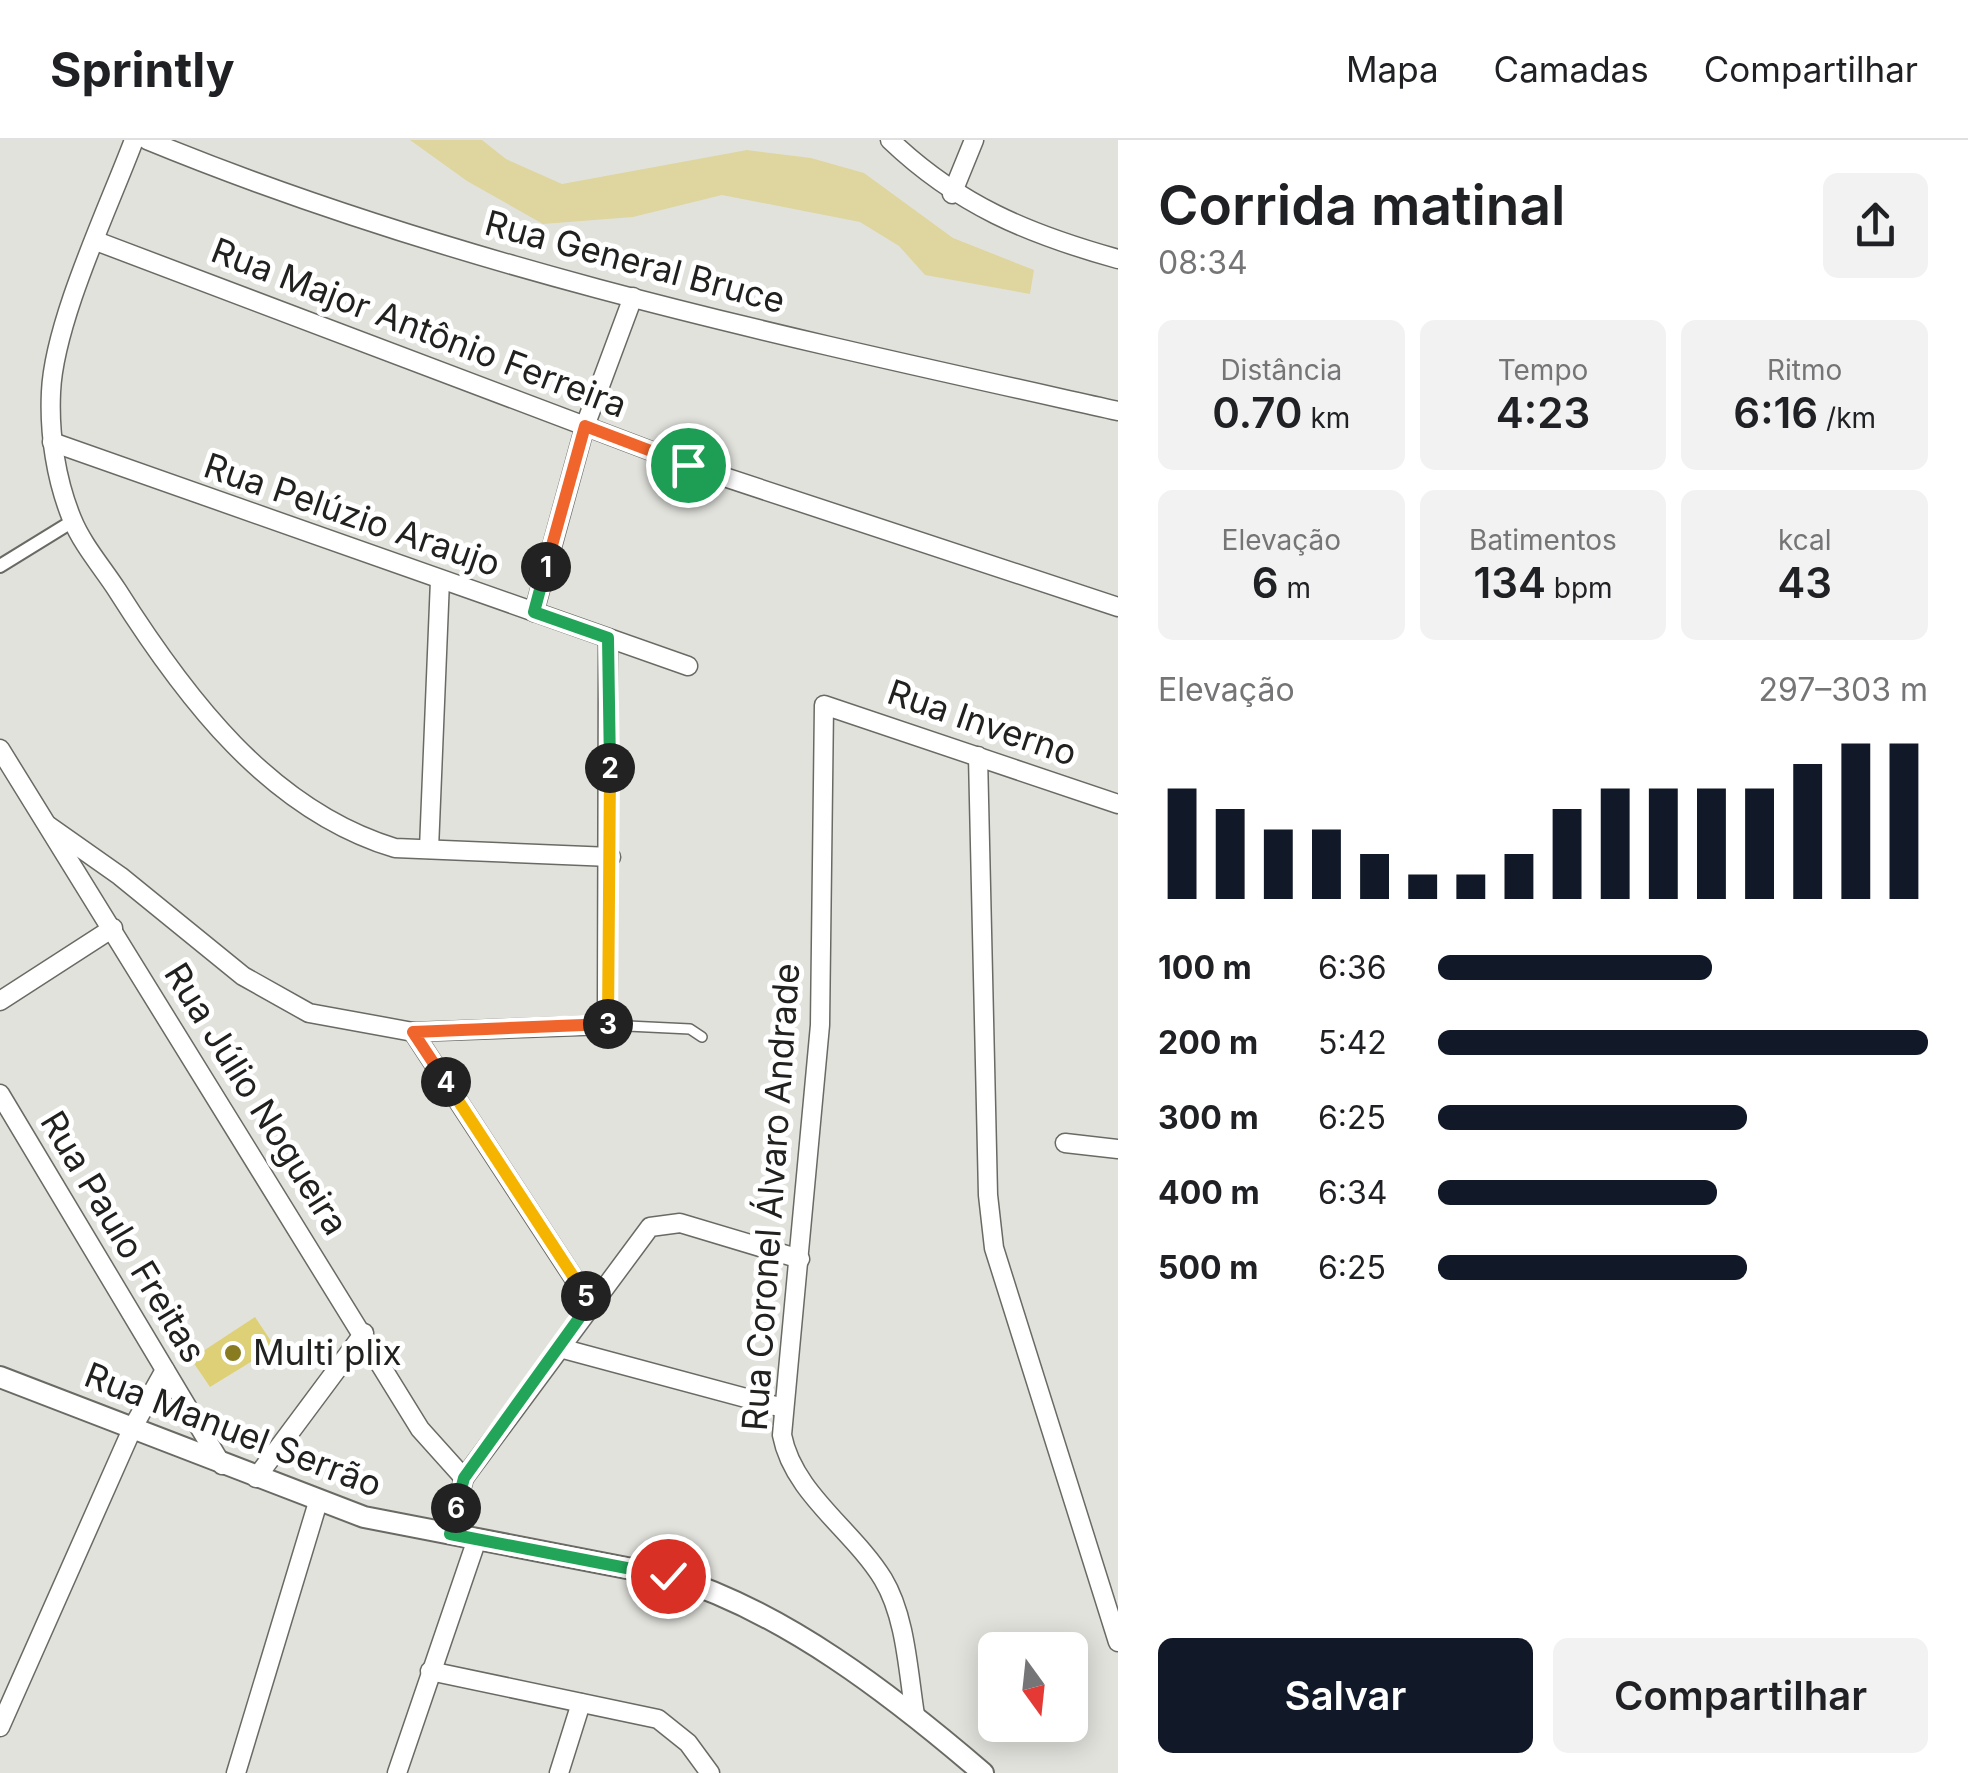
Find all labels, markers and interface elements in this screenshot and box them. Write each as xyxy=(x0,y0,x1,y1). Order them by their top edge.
text: Sprintly xyxy=(50,40,235,99)
text: Mapa xyxy=(1346,48,1439,90)
text: Camadas xyxy=(1494,48,1649,90)
text: Compartilhar xyxy=(1704,48,1918,90)
text: Corrida matinal xyxy=(1158,172,1565,238)
button: share xyxy=(1823,173,1928,278)
street label: Rua General Bruce xyxy=(481,201,790,321)
street label: Rua Major Antônio Ferreira xyxy=(206,228,633,426)
text: 08:34 xyxy=(1158,243,1248,282)
text: Distância xyxy=(1220,353,1342,387)
text: Tempo xyxy=(1498,353,1588,387)
text: Ritmo xyxy=(1767,353,1842,387)
text: 0.70 xyxy=(1212,387,1303,438)
text: 4:23 xyxy=(1496,387,1590,438)
text: 6:16 xyxy=(1733,387,1818,438)
text: km xyxy=(1303,401,1350,435)
text: /km xyxy=(1818,401,1876,435)
pin xyxy=(646,423,731,508)
icon: arrive xyxy=(661,438,716,493)
street label: Rua Pelúzio Araujo xyxy=(199,444,506,584)
text: Elevação xyxy=(1222,523,1341,557)
text: Batimentos xyxy=(1469,523,1617,557)
text: kcal xyxy=(1778,523,1831,557)
pin: 1 xyxy=(521,542,571,592)
text: 1 xyxy=(540,550,552,584)
text: 6 xyxy=(1252,557,1279,608)
text: 134 xyxy=(1473,557,1546,608)
text: 43 xyxy=(1777,557,1832,608)
text: m xyxy=(1279,571,1311,605)
text: bpm xyxy=(1546,571,1613,605)
street label: Rua Inverno xyxy=(882,670,1082,774)
text: Elevação xyxy=(1158,670,1295,709)
text: 297–303 m xyxy=(1758,670,1928,709)
pin: 2 xyxy=(585,743,635,793)
text: 2 xyxy=(601,751,619,785)
text: 100 m xyxy=(1158,948,1252,987)
text: 6:36 xyxy=(1318,948,1387,987)
street label: Rua Júlio Nogueira xyxy=(156,955,357,1242)
street label: Rua Coronel Álvaro Andrade xyxy=(733,962,807,1432)
pin: 3 xyxy=(583,999,633,1049)
text: 3 xyxy=(599,1007,617,1041)
text: 200 m xyxy=(1158,1023,1258,1062)
text: 5:42 xyxy=(1318,1023,1387,1062)
pin: 4 xyxy=(421,1057,471,1107)
text: 4 xyxy=(437,1065,455,1099)
text: 300 m xyxy=(1158,1098,1259,1137)
text: 6:25 xyxy=(1318,1098,1386,1137)
street label: Rua Paulo Freitas xyxy=(32,1103,215,1370)
text: 400 m xyxy=(1158,1173,1260,1212)
text: 6:34 xyxy=(1318,1173,1388,1212)
text: 500 m xyxy=(1158,1248,1258,1287)
text: 6:25 xyxy=(1318,1248,1386,1287)
pin: 5 xyxy=(561,1271,611,1321)
text: 5 xyxy=(577,1279,595,1313)
place label: Multi plix xyxy=(253,1331,402,1373)
marker: Multi plix xyxy=(222,1342,244,1364)
street label: Rua Manuel Serrão xyxy=(79,1353,388,1505)
pin: 6 xyxy=(431,1483,481,1533)
text: 6 xyxy=(447,1491,465,1525)
pin xyxy=(626,1534,711,1619)
icon: check xyxy=(641,1549,696,1604)
north arrow xyxy=(978,1632,1088,1742)
map controls xyxy=(978,1632,1088,1742)
button: Salvar xyxy=(1158,1638,1533,1753)
button: Compartilhar xyxy=(1553,1638,1928,1753)

